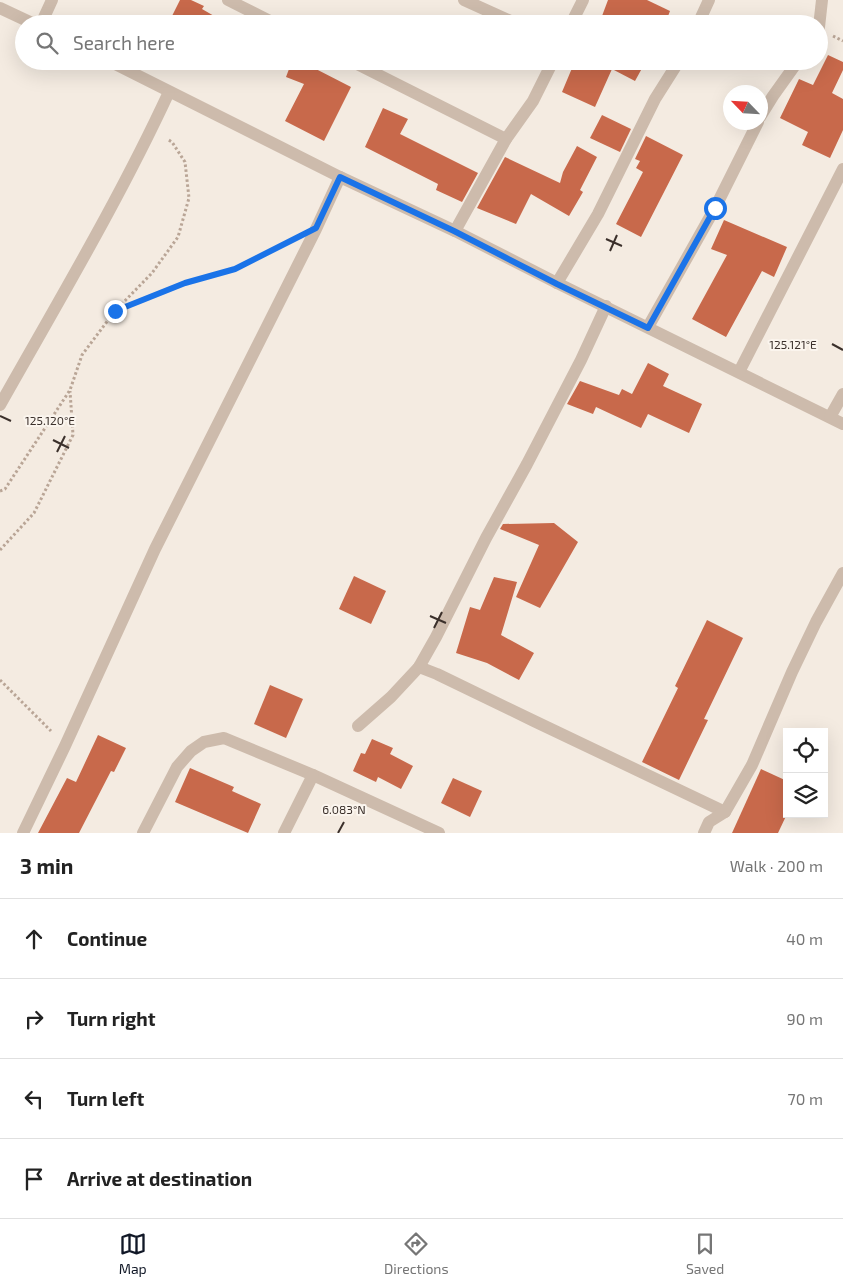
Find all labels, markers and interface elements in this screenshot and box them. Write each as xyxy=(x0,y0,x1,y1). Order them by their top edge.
search box xyxy=(15,15,828,70)
icon: search xyxy=(33,29,61,57)
text: Search here xyxy=(73,31,175,54)
north arrow xyxy=(723,85,768,130)
route start xyxy=(704,197,727,220)
route end xyxy=(104,300,127,323)
text: 125.121°E xyxy=(769,337,817,351)
text: 125.120°E xyxy=(25,413,75,427)
map controls xyxy=(783,728,828,818)
button: locate xyxy=(783,728,828,773)
button: layers xyxy=(783,773,828,818)
text: 6.083°N xyxy=(322,802,366,816)
text: 3 min xyxy=(20,853,73,878)
text: Walk · 200 m xyxy=(730,856,823,875)
icon: ahead xyxy=(20,925,48,953)
text: Continue xyxy=(67,927,147,950)
text: 40 m xyxy=(786,929,823,948)
icon: right xyxy=(20,1005,48,1033)
text: Turn right xyxy=(67,1007,155,1030)
text: 90 m xyxy=(787,1009,823,1028)
icon: left xyxy=(20,1085,48,1113)
text: Turn left xyxy=(67,1087,144,1110)
text: 70 m xyxy=(788,1089,823,1108)
icon: arrive xyxy=(20,1165,48,1193)
text: Arrive at destination xyxy=(67,1167,252,1190)
tab: Map xyxy=(119,1230,147,1277)
tab: Directions xyxy=(384,1230,449,1277)
tab: Saved xyxy=(686,1230,724,1277)

